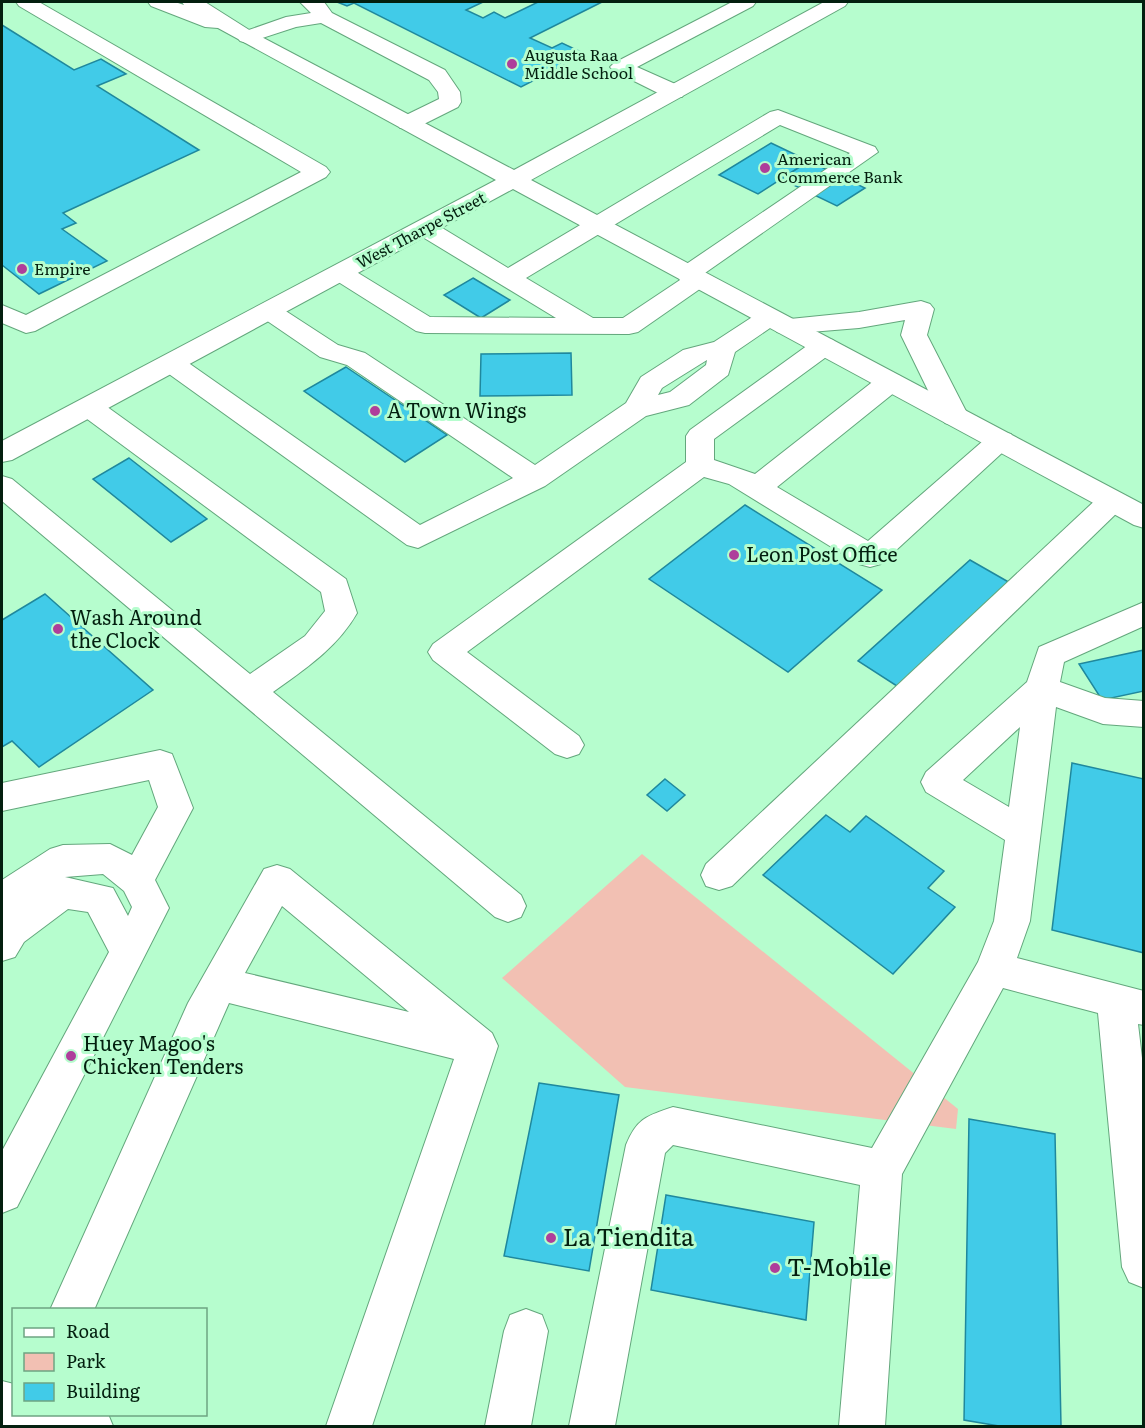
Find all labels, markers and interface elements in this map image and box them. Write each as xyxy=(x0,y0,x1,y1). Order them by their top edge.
place label: Augusta Raa Middle School xyxy=(524,42,633,84)
marker: Augusta Raa Middle School xyxy=(505,57,519,71)
place label: American Commerce Bank xyxy=(777,146,903,188)
marker: American Commerce Bank xyxy=(758,161,772,175)
street label: West Tharpe Street xyxy=(351,185,490,273)
place label: Empire xyxy=(34,256,90,280)
marker: Empire xyxy=(15,262,29,276)
place label: A Town Wings xyxy=(387,394,526,424)
marker: A Town Wings xyxy=(368,404,382,418)
place label: Leon Post Office xyxy=(746,538,898,568)
marker: Leon Post Office xyxy=(727,548,741,562)
place label: Wash Around the Clock xyxy=(70,601,202,654)
marker: Wash Around the Clock xyxy=(51,622,65,636)
place label: Huey Magoo's Chicken Tenders xyxy=(83,1027,243,1080)
marker: Huey Magoo's Chicken Tenders xyxy=(64,1049,78,1063)
place label: La Tiendita xyxy=(563,1218,694,1253)
marker: La Tiendita xyxy=(544,1231,558,1245)
place label: T-Mobile xyxy=(787,1248,891,1283)
marker: T-Mobile xyxy=(768,1261,782,1275)
legend xyxy=(12,1308,207,1416)
text: Road xyxy=(66,1317,110,1344)
text: Park xyxy=(66,1347,107,1374)
text: Building xyxy=(66,1377,141,1404)

